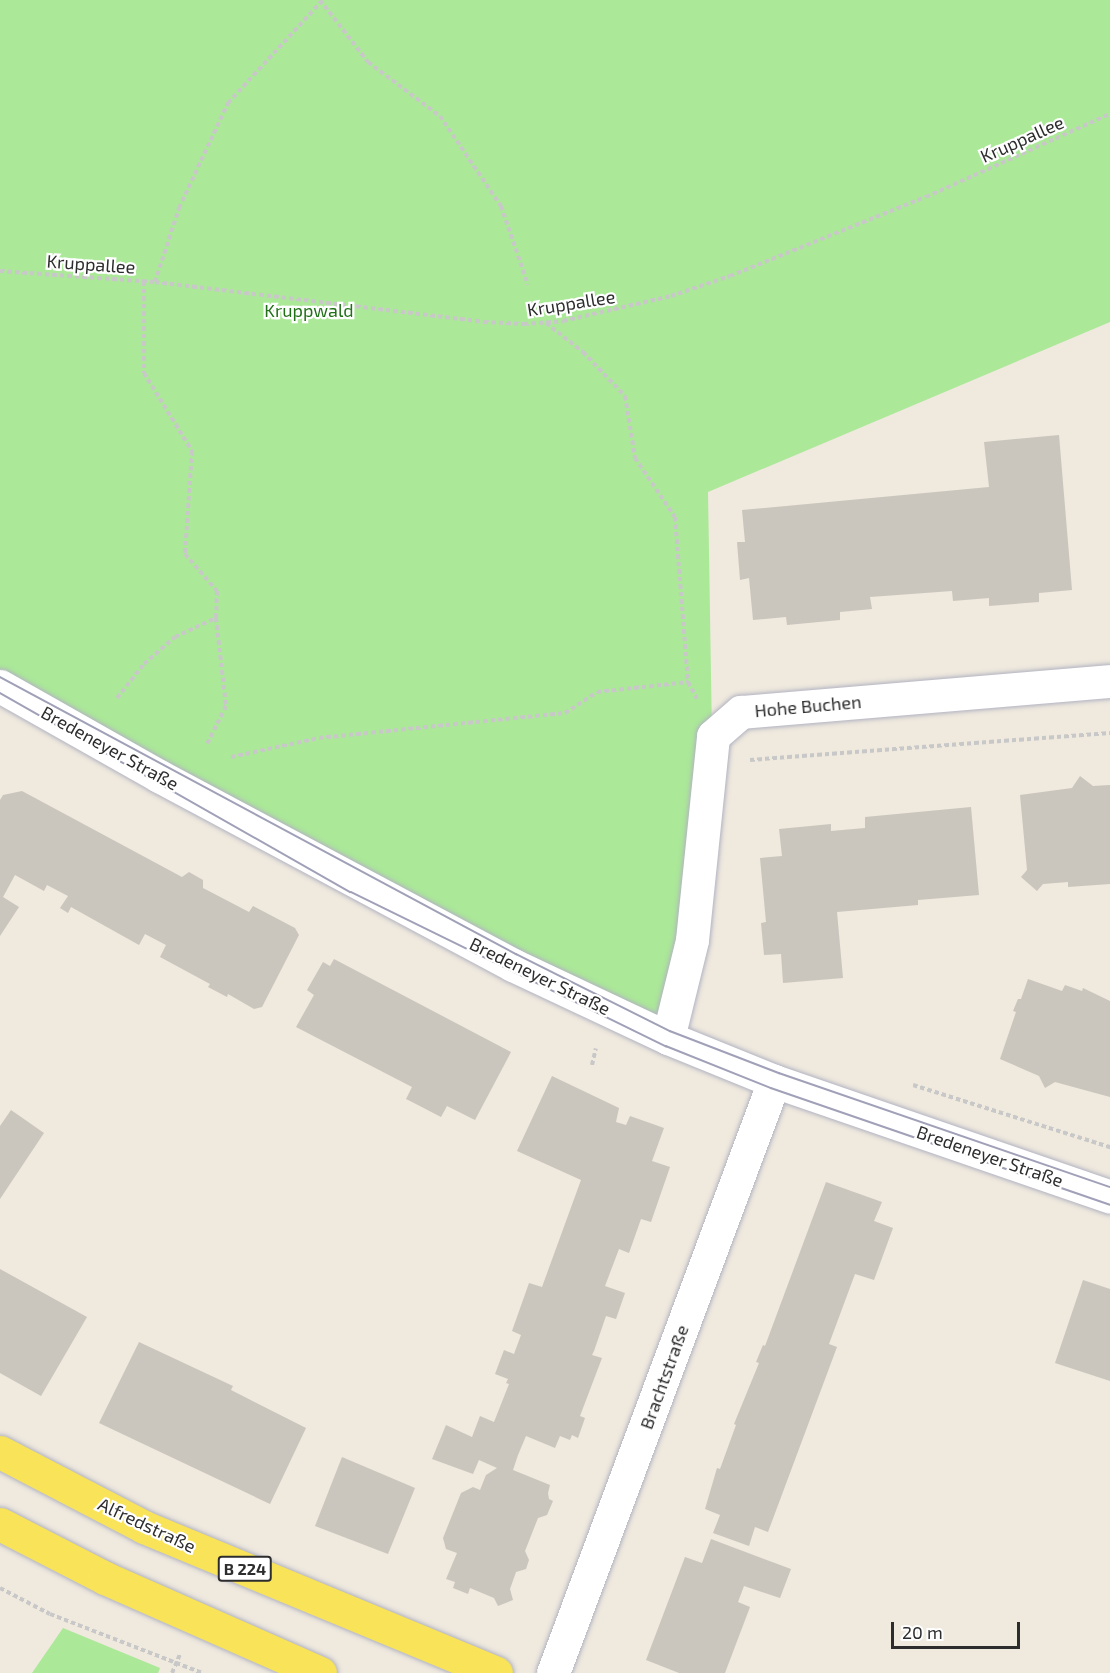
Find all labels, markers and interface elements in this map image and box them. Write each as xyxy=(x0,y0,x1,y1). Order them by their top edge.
street label: Kruppallee xyxy=(977,111,1067,167)
street label: Kruppallee xyxy=(46,250,136,278)
street label: Kruppallee xyxy=(525,285,617,321)
park label: Kruppwald xyxy=(264,299,354,321)
street label: Hohe Buchen xyxy=(754,691,862,721)
street label: Bredeneyer Straße xyxy=(37,701,183,795)
street label: Bredeneyer Straße xyxy=(466,933,614,1019)
street label: Bredeneyer Straße xyxy=(914,1121,1066,1191)
street label: Brachtstraße xyxy=(635,1322,693,1432)
street label: Alfredstraße xyxy=(95,1493,199,1557)
road number: B 224 xyxy=(216,1556,274,1582)
scale bar xyxy=(894,1610,1023,1648)
text: 20 m xyxy=(902,1621,943,1643)

